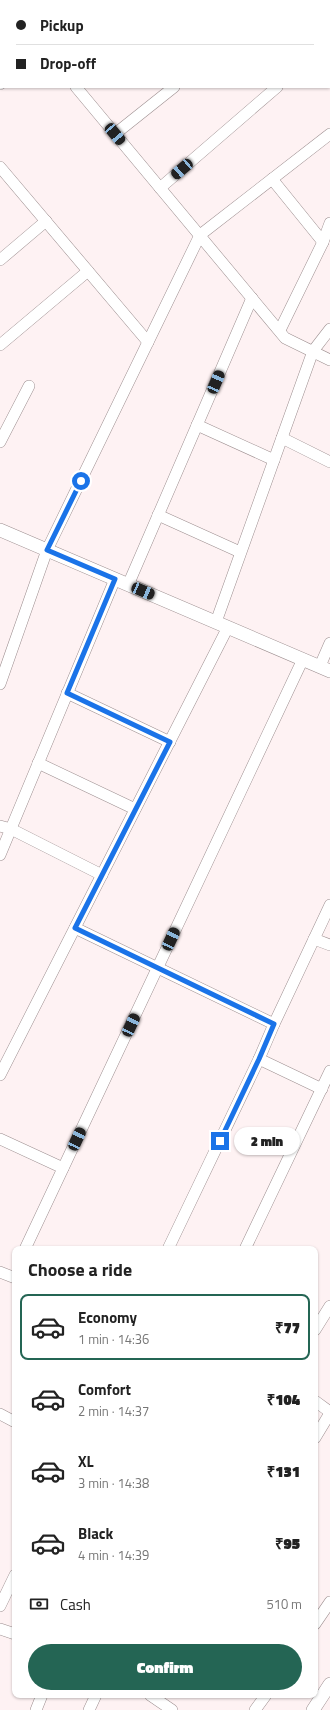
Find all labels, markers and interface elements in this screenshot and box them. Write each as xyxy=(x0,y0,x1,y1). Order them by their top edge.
text: Pickup xyxy=(40,14,84,37)
text: Drop-off xyxy=(40,52,96,75)
car xyxy=(103,121,127,147)
car xyxy=(169,157,195,181)
car xyxy=(206,369,226,395)
route start xyxy=(72,472,90,490)
car xyxy=(130,581,156,601)
car xyxy=(160,926,182,952)
car xyxy=(120,1012,142,1038)
car xyxy=(66,1126,88,1152)
callout: 2 min xyxy=(234,1127,300,1155)
text: 2 min xyxy=(251,1131,283,1151)
route end xyxy=(211,1132,229,1150)
text: Choose a ride xyxy=(28,1256,132,1283)
text: Economy xyxy=(78,1306,137,1329)
icon: car xyxy=(30,1309,66,1345)
text: ₹77 xyxy=(275,1316,300,1339)
text: 1 min · 14:36 xyxy=(78,1329,149,1349)
text: Comfort xyxy=(78,1378,131,1401)
icon: car xyxy=(30,1381,66,1417)
text: ₹104 xyxy=(267,1388,300,1411)
text: 2 min · 14:37 xyxy=(78,1401,149,1421)
text: XL xyxy=(78,1450,94,1473)
icon: car xyxy=(30,1453,66,1489)
text: ₹131 xyxy=(267,1460,300,1483)
text: 3 min · 14:38 xyxy=(78,1473,149,1493)
text: Black xyxy=(78,1522,113,1545)
icon: car xyxy=(30,1525,66,1561)
text: ₹95 xyxy=(275,1532,300,1555)
text: 4 min · 14:39 xyxy=(78,1545,149,1565)
icon: cash xyxy=(28,1593,50,1615)
text: Cash xyxy=(60,1593,91,1616)
text: 510 m xyxy=(266,1594,302,1614)
button: Confirm xyxy=(28,1644,302,1690)

